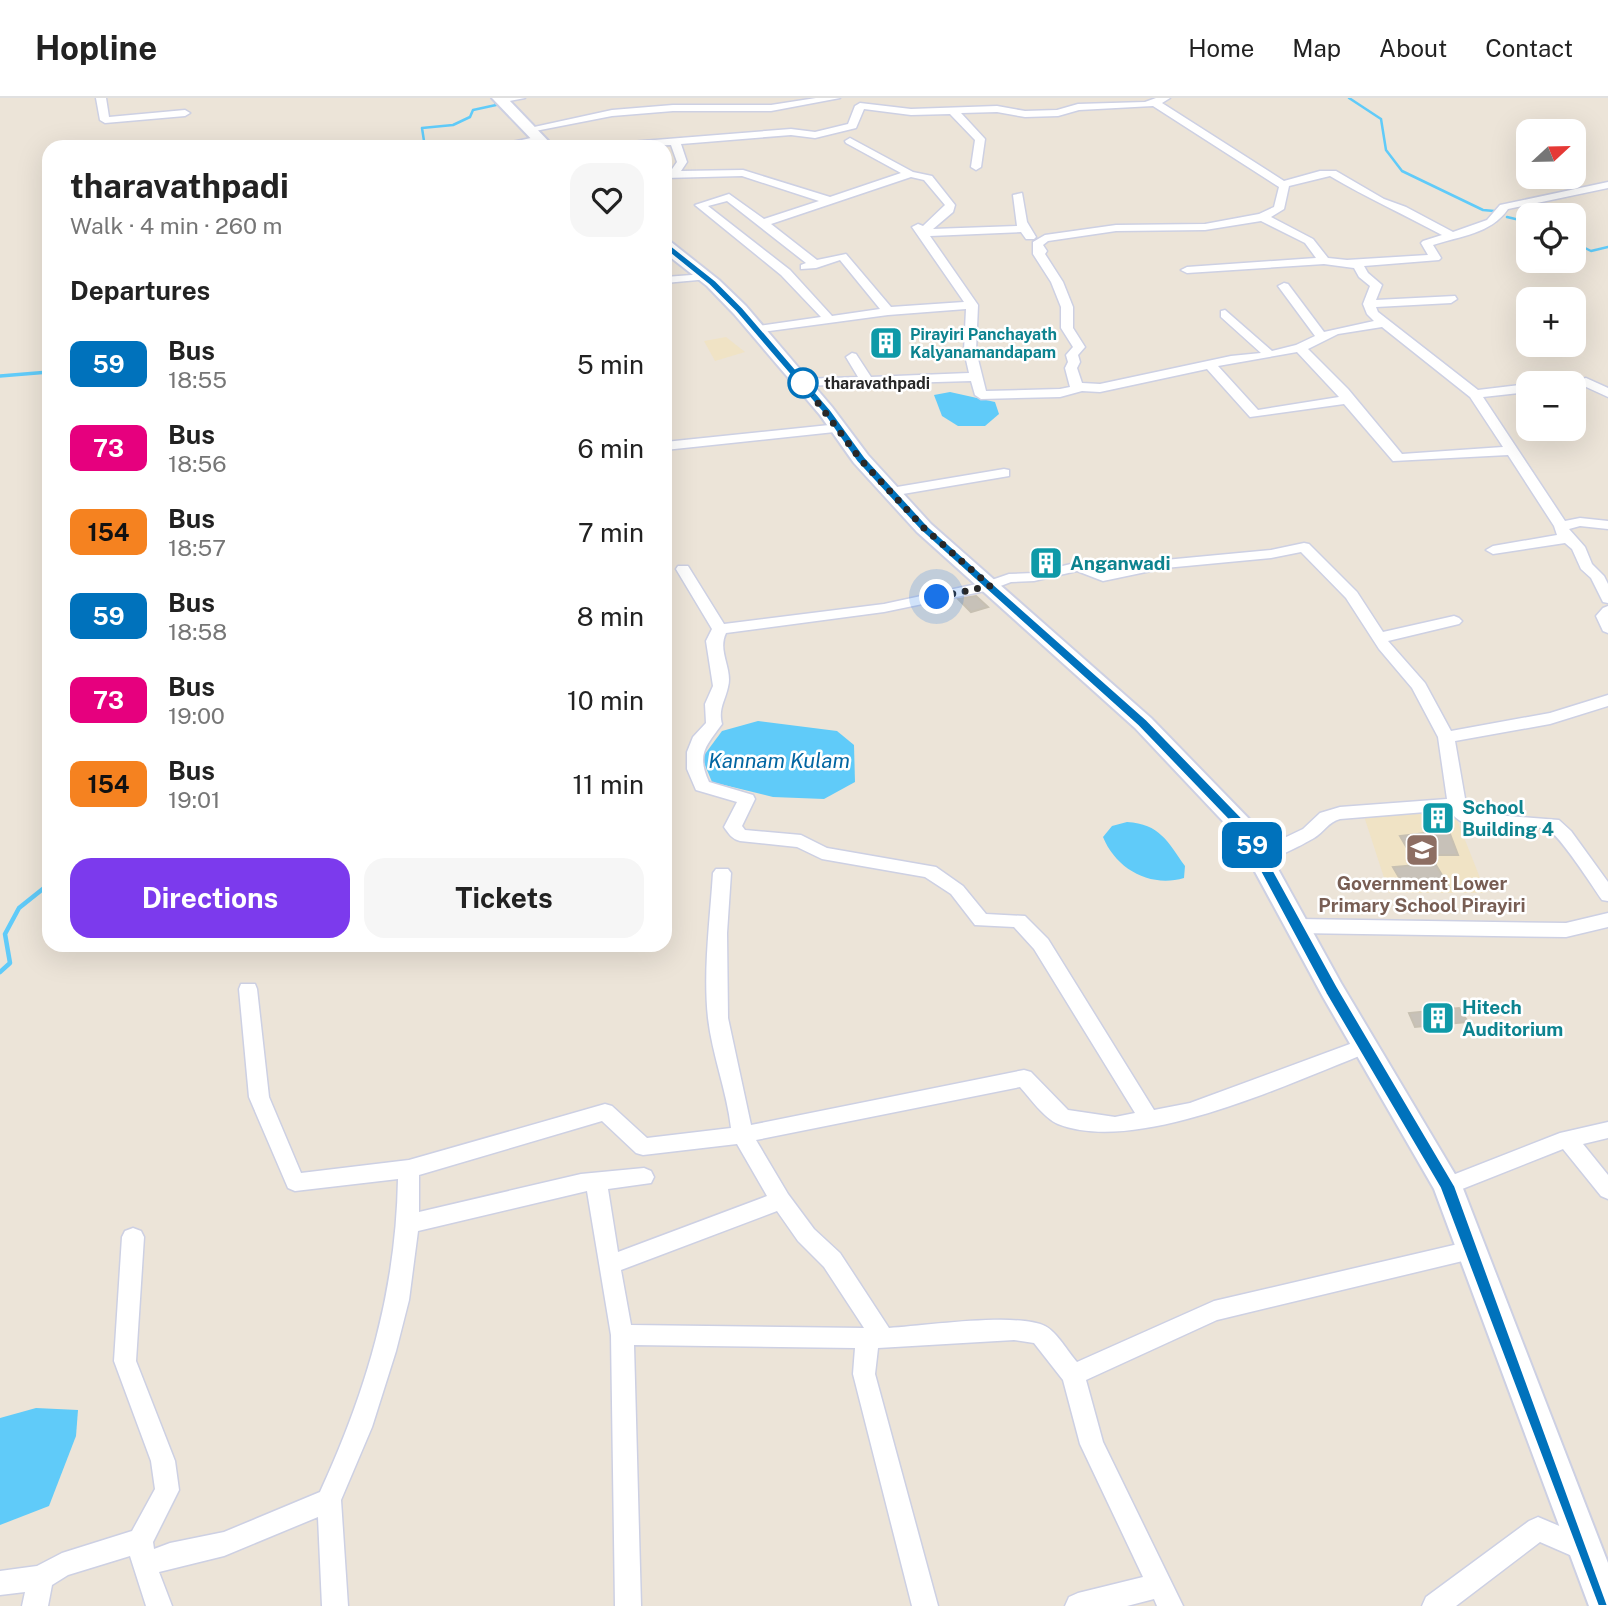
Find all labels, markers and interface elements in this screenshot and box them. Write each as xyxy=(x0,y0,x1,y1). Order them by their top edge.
text: Hopline xyxy=(35,29,157,67)
text: Home xyxy=(1188,34,1254,62)
text: Map xyxy=(1292,34,1341,62)
text: About xyxy=(1379,34,1447,62)
text: Contact xyxy=(1485,34,1573,62)
north arrow xyxy=(1516,119,1586,189)
map controls xyxy=(1516,119,1586,441)
button: heart xyxy=(570,163,644,237)
text: tharavathpadi xyxy=(70,167,289,205)
button: locate xyxy=(1516,203,1586,273)
text: Walk · 4 min · 260 m xyxy=(70,212,283,239)
text: Departures xyxy=(70,275,210,306)
button: + xyxy=(1516,287,1586,357)
building icon: Pirayiri Panchayath Kalyanamandapam xyxy=(867,324,905,362)
place label: Pirayiri Panchayath Kalyanamandapam xyxy=(910,325,1057,362)
text: Bus xyxy=(168,335,215,366)
text: 5 min xyxy=(577,349,644,380)
text: 59 xyxy=(92,350,125,378)
text: 18:55 xyxy=(168,366,227,393)
marker: tharavathpadi xyxy=(788,368,818,398)
button: − xyxy=(1516,371,1586,441)
place label: tharavathpadi xyxy=(824,374,930,393)
text: Bus xyxy=(168,419,215,450)
text: 6 min xyxy=(577,433,644,464)
text: 73 xyxy=(93,434,124,462)
text: 18:56 xyxy=(168,450,227,477)
text: Bus xyxy=(168,503,215,534)
text: 7 min xyxy=(578,517,644,548)
text: 154 xyxy=(87,518,130,546)
text: 18:57 xyxy=(168,534,226,561)
building icon: Anganwadi xyxy=(1027,544,1065,582)
place label: Anganwadi xyxy=(1070,552,1171,574)
your location xyxy=(919,579,954,614)
text: Bus xyxy=(168,587,215,618)
text: 8 min xyxy=(577,601,644,632)
text: 59 xyxy=(92,602,125,630)
text: 18:58 xyxy=(168,618,227,645)
text: Bus xyxy=(168,671,215,702)
text: 10 min xyxy=(567,685,644,716)
text: 73 xyxy=(93,686,124,714)
text: 19:00 xyxy=(168,702,225,729)
water label: Kannam Kulam xyxy=(708,748,850,773)
text: Bus xyxy=(168,755,215,786)
text: 11 min xyxy=(572,769,644,800)
text: 154 xyxy=(87,770,130,798)
text: 19:01 xyxy=(168,786,220,813)
place label: School Building 4 xyxy=(1462,796,1554,840)
building icon: School Building 4 xyxy=(1419,799,1457,837)
line badge: 59 xyxy=(1220,822,1284,868)
text: 59 xyxy=(1236,831,1268,859)
school or university icon: Government Lower Primary School Pirayiri xyxy=(1403,831,1441,869)
button: Directions xyxy=(70,858,350,938)
button: Tickets xyxy=(364,858,644,938)
place label: Government Lower Primary School Pirayiri xyxy=(1318,872,1526,916)
place label: Hitech Auditorium xyxy=(1462,996,1563,1040)
building icon: Hitech Auditorium xyxy=(1419,999,1457,1037)

